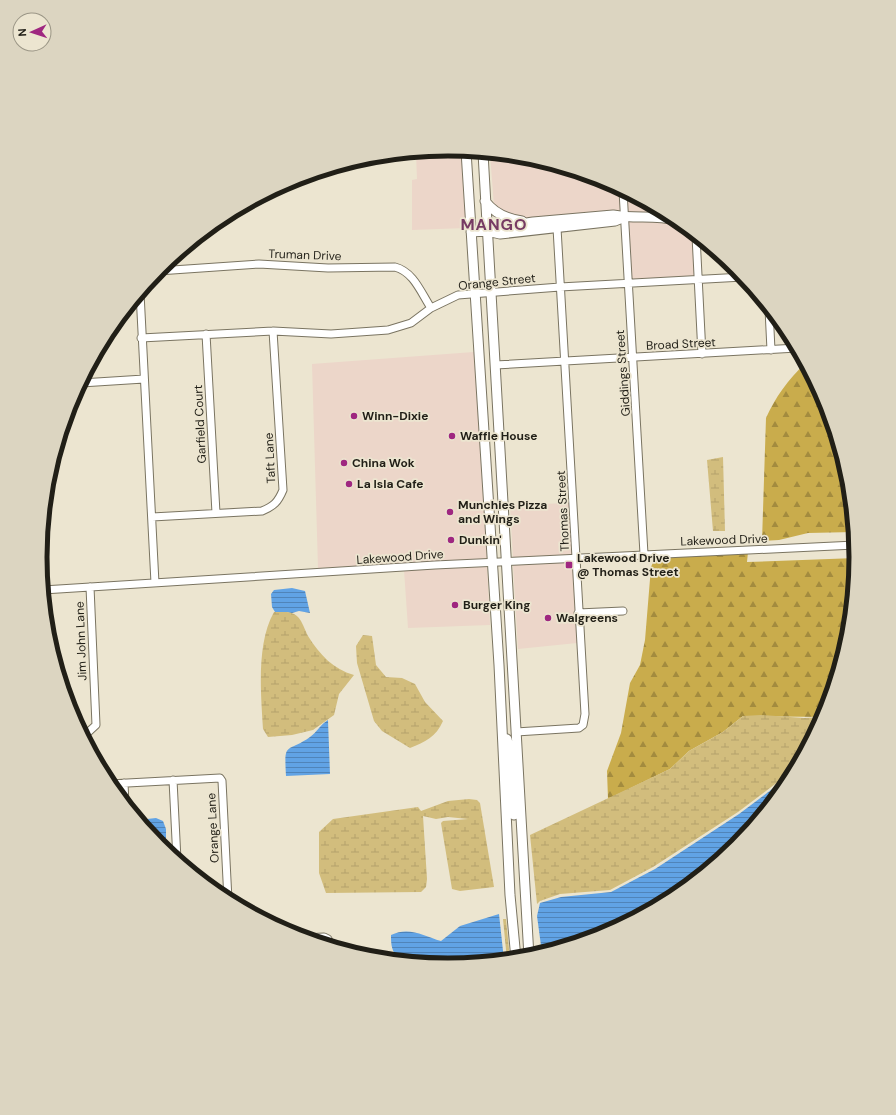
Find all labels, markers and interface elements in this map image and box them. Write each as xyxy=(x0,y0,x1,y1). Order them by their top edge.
north arrow xyxy=(12,12,52,52)
text: N xyxy=(15,28,29,37)
district label: MANGO xyxy=(460,214,528,235)
street label: Truman Drive xyxy=(268,246,342,264)
street label: Orange Street xyxy=(458,270,537,294)
street label: Giddings Street xyxy=(612,329,634,417)
street label: Broad Street xyxy=(646,334,717,354)
street label: Garfield Court xyxy=(190,384,210,464)
place label: Winn-Dixie xyxy=(362,408,428,424)
marker: Winn-Dixie xyxy=(349,411,359,421)
place label: Waffle House xyxy=(460,428,538,444)
marker: Waffle House xyxy=(447,431,457,441)
street label: Taft Lane xyxy=(261,432,279,484)
place label: China Wok xyxy=(352,455,415,471)
marker: China Wok xyxy=(339,458,349,468)
street label: Thomas Street xyxy=(553,470,573,552)
place label: La Isla Cafe xyxy=(357,476,424,492)
marker: La Isla Cafe xyxy=(344,479,354,489)
place label: Munchies Pizza and Wings xyxy=(458,497,547,527)
marker: Munchies Pizza and Wings xyxy=(445,507,455,517)
street label: Lakewood Drive xyxy=(680,530,768,550)
place label: Dunkin' xyxy=(459,532,502,548)
marker: Dunkin' xyxy=(446,535,456,545)
street label: Lakewood Drive xyxy=(356,546,444,568)
place label: Lakewood Drive @ Thomas Street xyxy=(577,550,679,580)
marker: Lakewood Drive @ Thomas Street xyxy=(564,560,574,570)
place label: Burger King xyxy=(463,597,530,613)
marker: Burger King xyxy=(450,600,460,610)
street label: Jim John Lane xyxy=(72,601,90,681)
place label: Walgreens xyxy=(556,610,618,626)
marker: Walgreens xyxy=(543,613,553,623)
street label: Orange Lane xyxy=(203,792,223,863)

